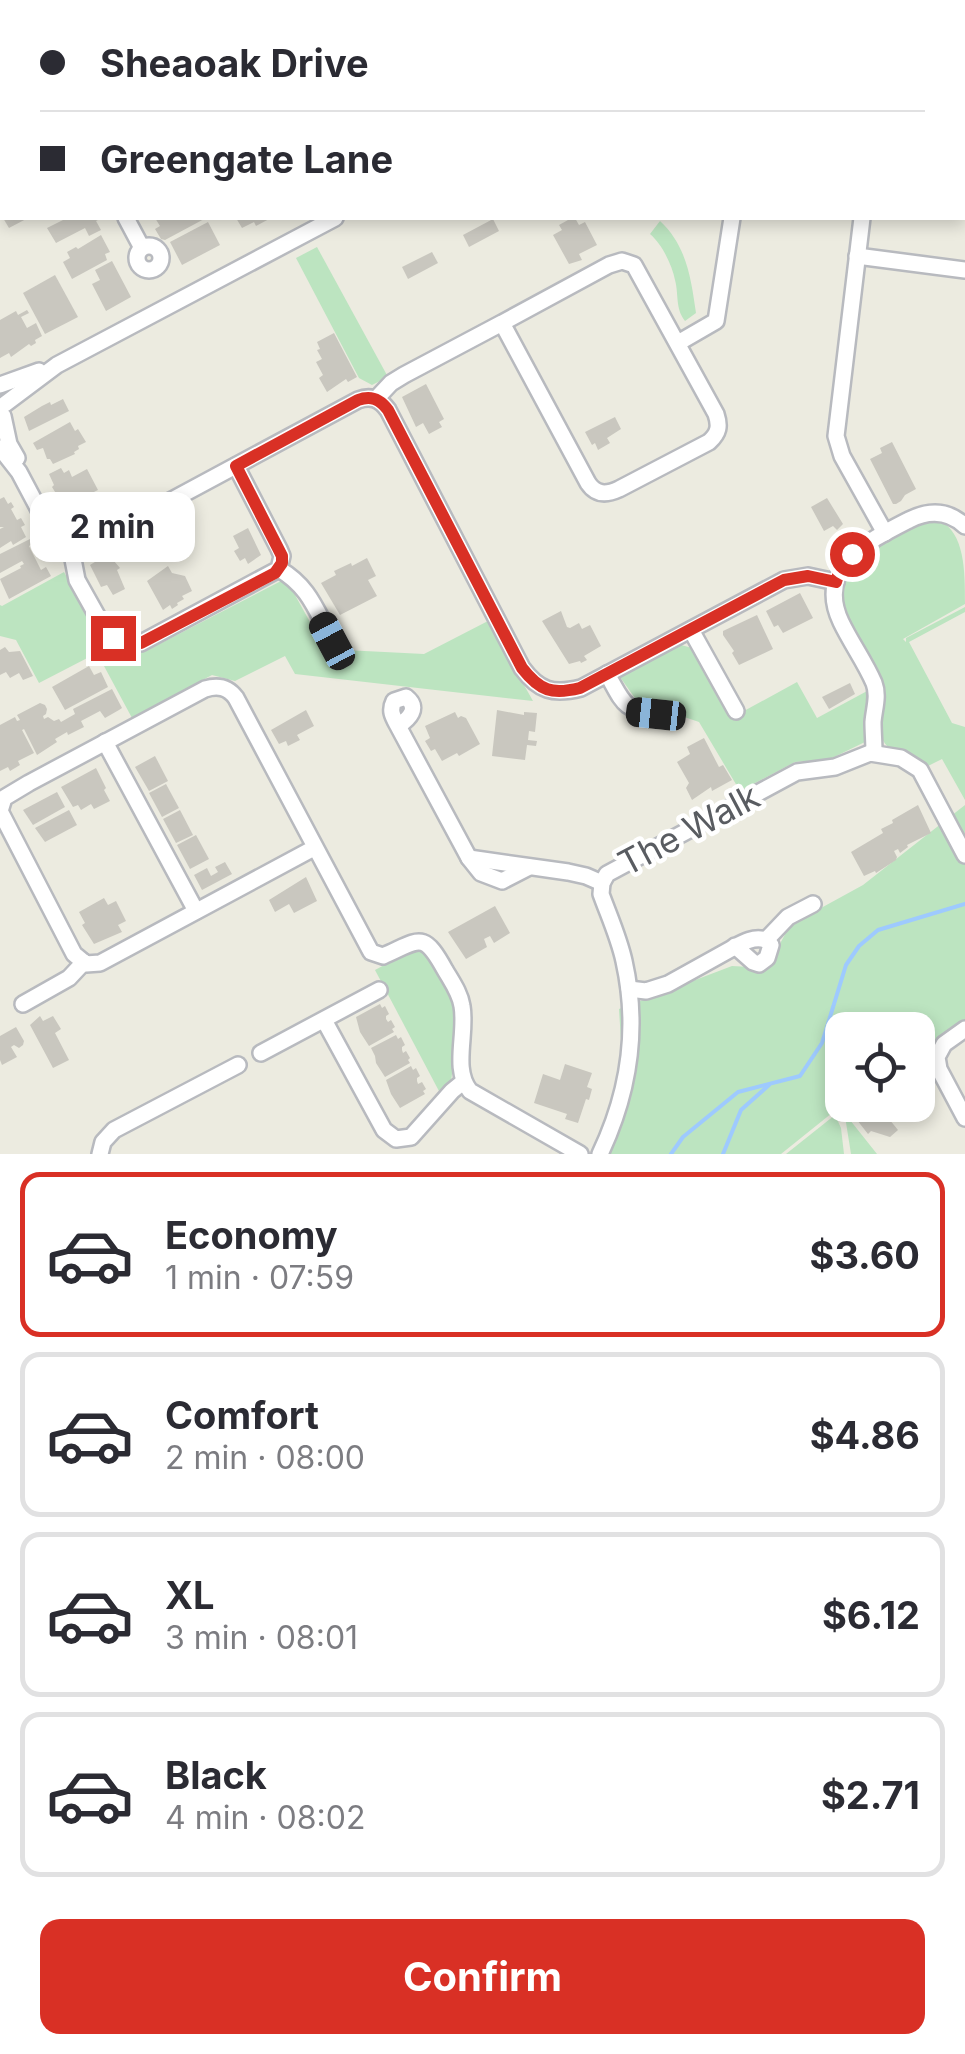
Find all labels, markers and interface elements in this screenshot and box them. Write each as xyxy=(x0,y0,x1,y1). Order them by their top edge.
text: Sheaoak Drive xyxy=(100,40,369,86)
text: Greengate Lane xyxy=(100,136,393,182)
callout: 2 min xyxy=(31,493,196,563)
text: 2 min xyxy=(70,507,155,546)
route start xyxy=(830,532,875,577)
car xyxy=(305,607,359,675)
route end xyxy=(91,616,136,661)
car xyxy=(625,696,687,732)
street label: The Walk xyxy=(611,775,766,884)
map controls xyxy=(825,1012,935,1122)
button: locate xyxy=(825,1012,935,1122)
icon: car xyxy=(45,1210,135,1300)
text: Economy xyxy=(165,1212,338,1258)
text: $3.60 xyxy=(810,1232,920,1278)
text: 1 min · 07:59 xyxy=(165,1258,354,1297)
icon: car xyxy=(45,1390,135,1480)
text: Comfort xyxy=(165,1392,319,1438)
text: $4.86 xyxy=(810,1412,920,1458)
text: 2 min · 08:00 xyxy=(165,1438,365,1477)
icon: car xyxy=(45,1570,135,1660)
text: XL xyxy=(165,1572,215,1618)
text: $6.12 xyxy=(822,1592,920,1638)
text: 3 min · 08:01 xyxy=(165,1618,358,1657)
icon: car xyxy=(45,1750,135,1840)
text: Black xyxy=(165,1752,267,1798)
text: $2.71 xyxy=(821,1772,920,1818)
text: 4 min · 08:02 xyxy=(165,1798,365,1837)
button: Confirm xyxy=(40,1919,925,2034)

